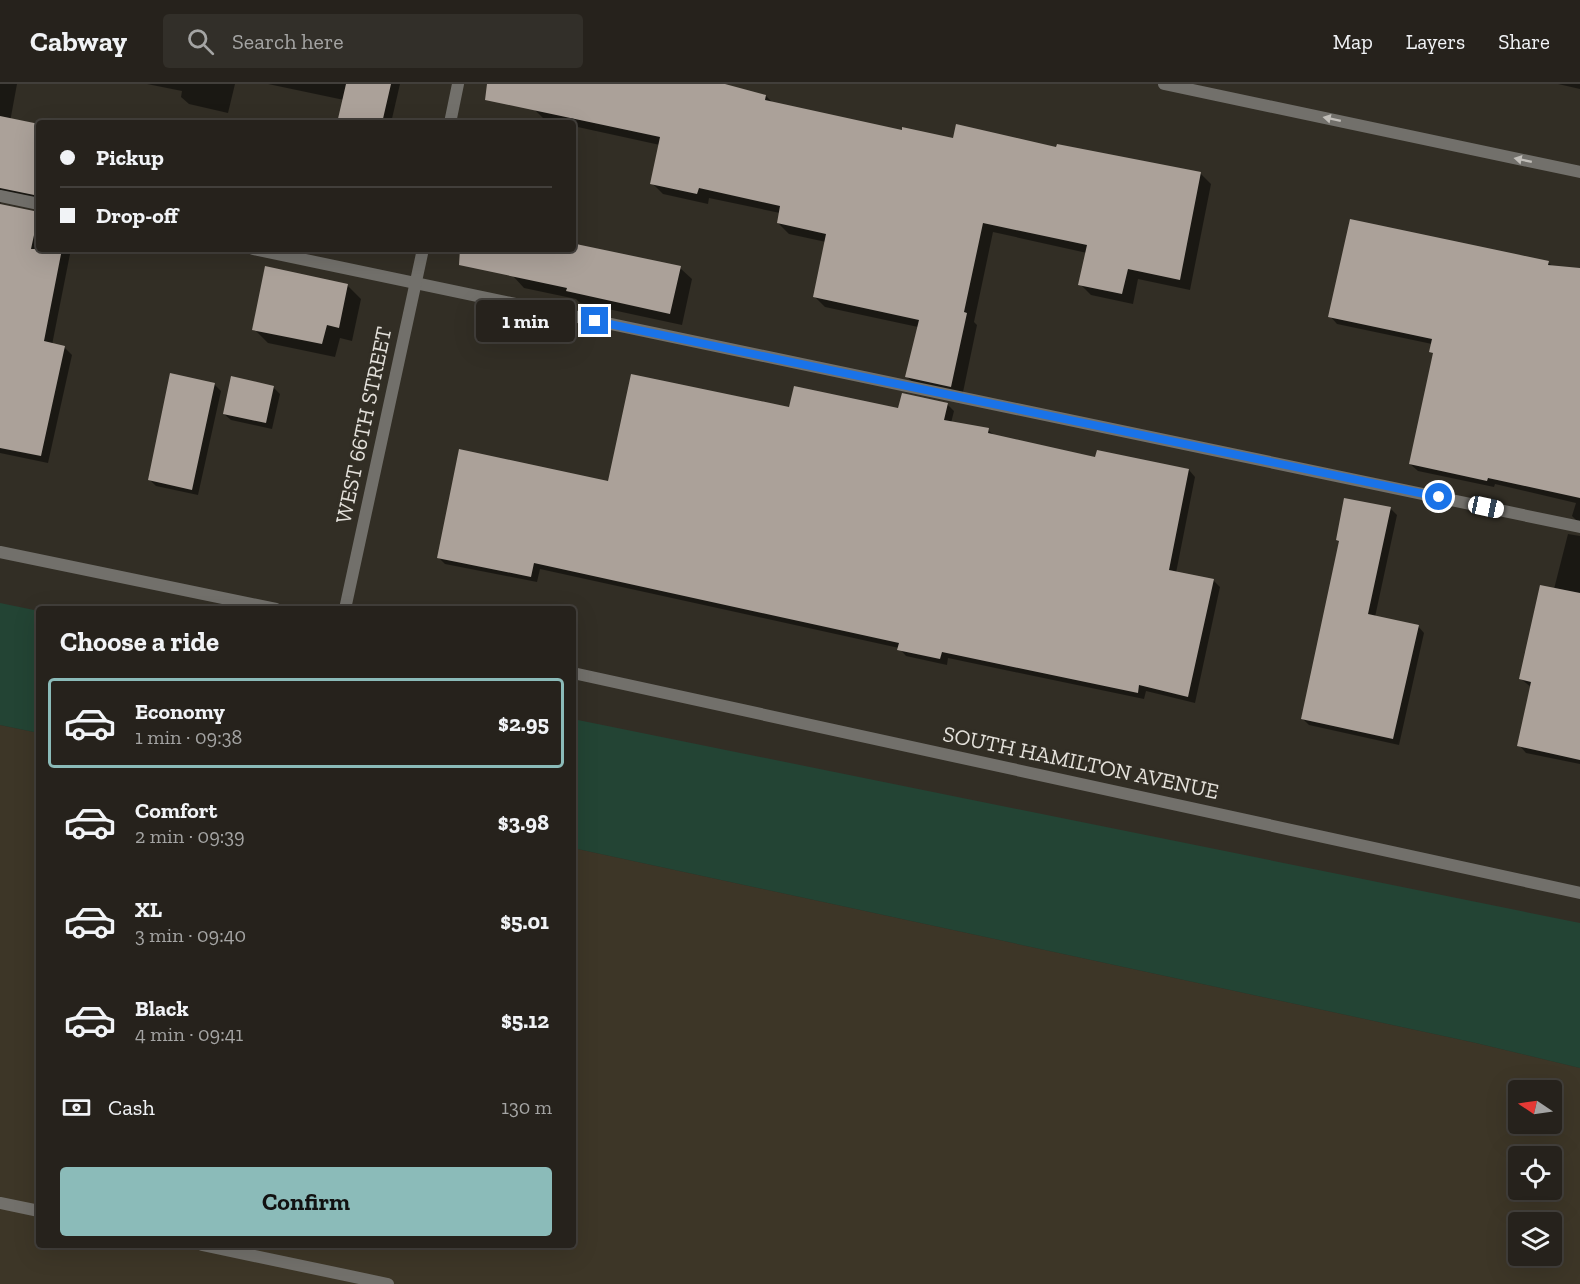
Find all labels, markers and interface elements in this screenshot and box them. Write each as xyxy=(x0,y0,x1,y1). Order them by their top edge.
search box xyxy=(163,14,583,68)
text: Cabway xyxy=(30,25,127,58)
icon: search xyxy=(184,25,217,58)
text: Search here xyxy=(232,28,344,55)
text: Map xyxy=(1333,29,1373,54)
text: Layers xyxy=(1406,29,1465,54)
text: Share xyxy=(1498,29,1550,54)
one-way arrow xyxy=(1323,114,1341,124)
text: Pickup xyxy=(96,144,164,171)
one-way arrow xyxy=(1513,154,1532,164)
text: Drop-off xyxy=(96,202,178,229)
callout: 1 min xyxy=(475,300,574,342)
route end xyxy=(581,307,608,334)
text: 1 min xyxy=(502,309,549,333)
street label: WEST 66TH STREET xyxy=(329,324,398,526)
route start xyxy=(1425,483,1452,510)
car xyxy=(1467,494,1505,520)
text: Choose a ride xyxy=(60,626,219,658)
icon: car xyxy=(63,696,117,750)
text: Economy xyxy=(135,698,225,725)
text: $2.95 xyxy=(498,710,549,737)
street label: SOUTH HAMILTON AVENUE xyxy=(940,720,1221,805)
text: 1 min · 09:38 xyxy=(135,725,242,749)
icon: car xyxy=(63,795,117,849)
text: Comfort xyxy=(135,797,217,824)
text: $3.98 xyxy=(498,809,549,836)
text: 2 min · 09:39 xyxy=(135,824,245,848)
icon: car xyxy=(63,894,117,948)
text: XL xyxy=(135,896,162,923)
text: $5.01 xyxy=(500,908,549,935)
text: 3 min · 09:40 xyxy=(135,923,246,947)
icon: car xyxy=(63,993,117,1047)
text: Black xyxy=(135,995,189,1022)
text: $5.12 xyxy=(501,1007,549,1034)
text: 4 min · 09:41 xyxy=(135,1022,243,1046)
north arrow xyxy=(1508,1080,1562,1134)
map controls xyxy=(1508,1080,1562,1266)
icon: cash xyxy=(60,1091,93,1124)
text: Cash xyxy=(108,1094,155,1121)
text: 130 m xyxy=(501,1095,552,1119)
button: locate xyxy=(1508,1146,1562,1200)
button: Confirm xyxy=(60,1167,552,1236)
button: layers xyxy=(1508,1212,1562,1266)

